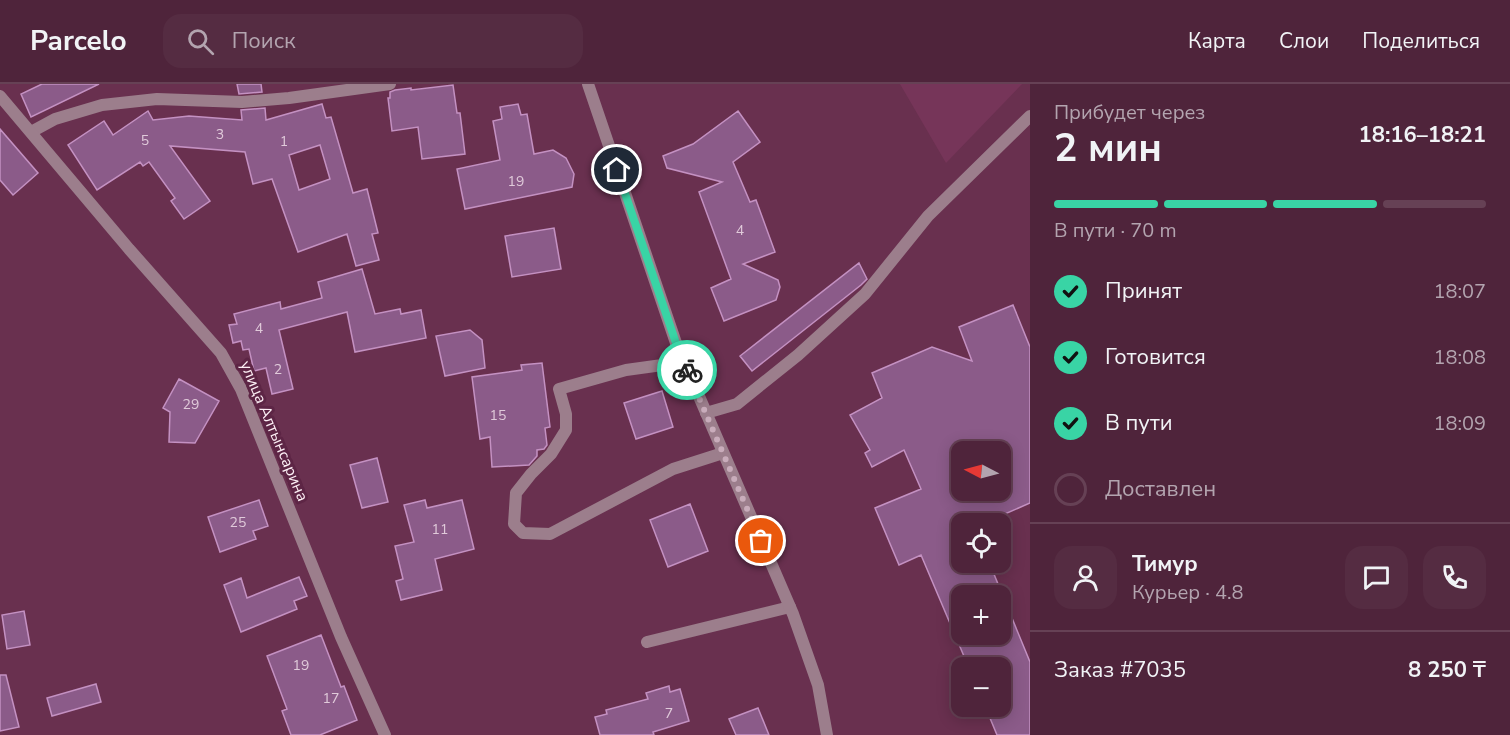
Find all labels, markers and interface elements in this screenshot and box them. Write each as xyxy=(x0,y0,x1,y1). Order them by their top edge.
search box xyxy=(163,14,583,68)
text: Parcelo xyxy=(30,22,127,60)
icon: search xyxy=(184,25,217,58)
text: Поиск xyxy=(232,26,296,56)
text: Карта xyxy=(1188,27,1246,55)
text: Слои xyxy=(1279,27,1329,55)
text: Поделиться xyxy=(1362,27,1480,55)
text: Прибудет через xyxy=(1054,99,1205,126)
text: 18:16–18:21 xyxy=(1358,120,1486,150)
text: 2 мин xyxy=(1054,122,1162,175)
house number: 3 xyxy=(216,125,224,144)
house number: 5 xyxy=(141,131,149,150)
house number: 1 xyxy=(280,132,288,151)
pin xyxy=(591,144,642,195)
icon: home xyxy=(600,153,633,186)
house number: 19 xyxy=(508,172,524,191)
text: В пути · 70 m xyxy=(1054,217,1177,244)
house number: 4 xyxy=(736,221,744,240)
icon: check xyxy=(1054,275,1087,308)
text: Принят xyxy=(1105,276,1182,306)
text: 18:07 xyxy=(1433,278,1486,305)
house number: 4 xyxy=(255,319,263,338)
courier xyxy=(657,340,717,400)
icon: check xyxy=(1054,341,1087,374)
text: Готовится xyxy=(1105,342,1206,372)
text: 18:08 xyxy=(1433,344,1486,371)
icon: bike xyxy=(671,354,704,387)
street label: улица Алтынсарина xyxy=(234,357,314,505)
house number: 2 xyxy=(274,360,282,379)
house number: 29 xyxy=(183,395,199,414)
house number: 15 xyxy=(490,406,506,425)
icon: check xyxy=(1054,407,1087,440)
text: В пути xyxy=(1105,408,1173,438)
text: 18:09 xyxy=(1433,410,1486,437)
north arrow xyxy=(951,441,1011,501)
map controls xyxy=(951,441,1011,717)
text: Доставлен xyxy=(1105,474,1216,504)
house number: 25 xyxy=(230,513,246,532)
button: locate xyxy=(951,513,1011,573)
pin xyxy=(735,515,786,566)
house number: 11 xyxy=(432,520,448,539)
icon: bag xyxy=(744,524,777,557)
button: person xyxy=(1054,546,1117,609)
button: chat xyxy=(1345,546,1408,609)
button: phone xyxy=(1423,546,1486,609)
text: Тимур xyxy=(1132,549,1198,579)
text: Курьер · 4.8 xyxy=(1132,579,1244,606)
button: + xyxy=(951,585,1011,645)
text: Заказ #7035 xyxy=(1054,655,1186,685)
text: 8 250 ₸ xyxy=(1408,655,1486,685)
house number: 19 xyxy=(293,656,309,675)
button: − xyxy=(951,657,1011,717)
house number: 17 xyxy=(323,689,339,708)
house number: 7 xyxy=(665,704,673,723)

